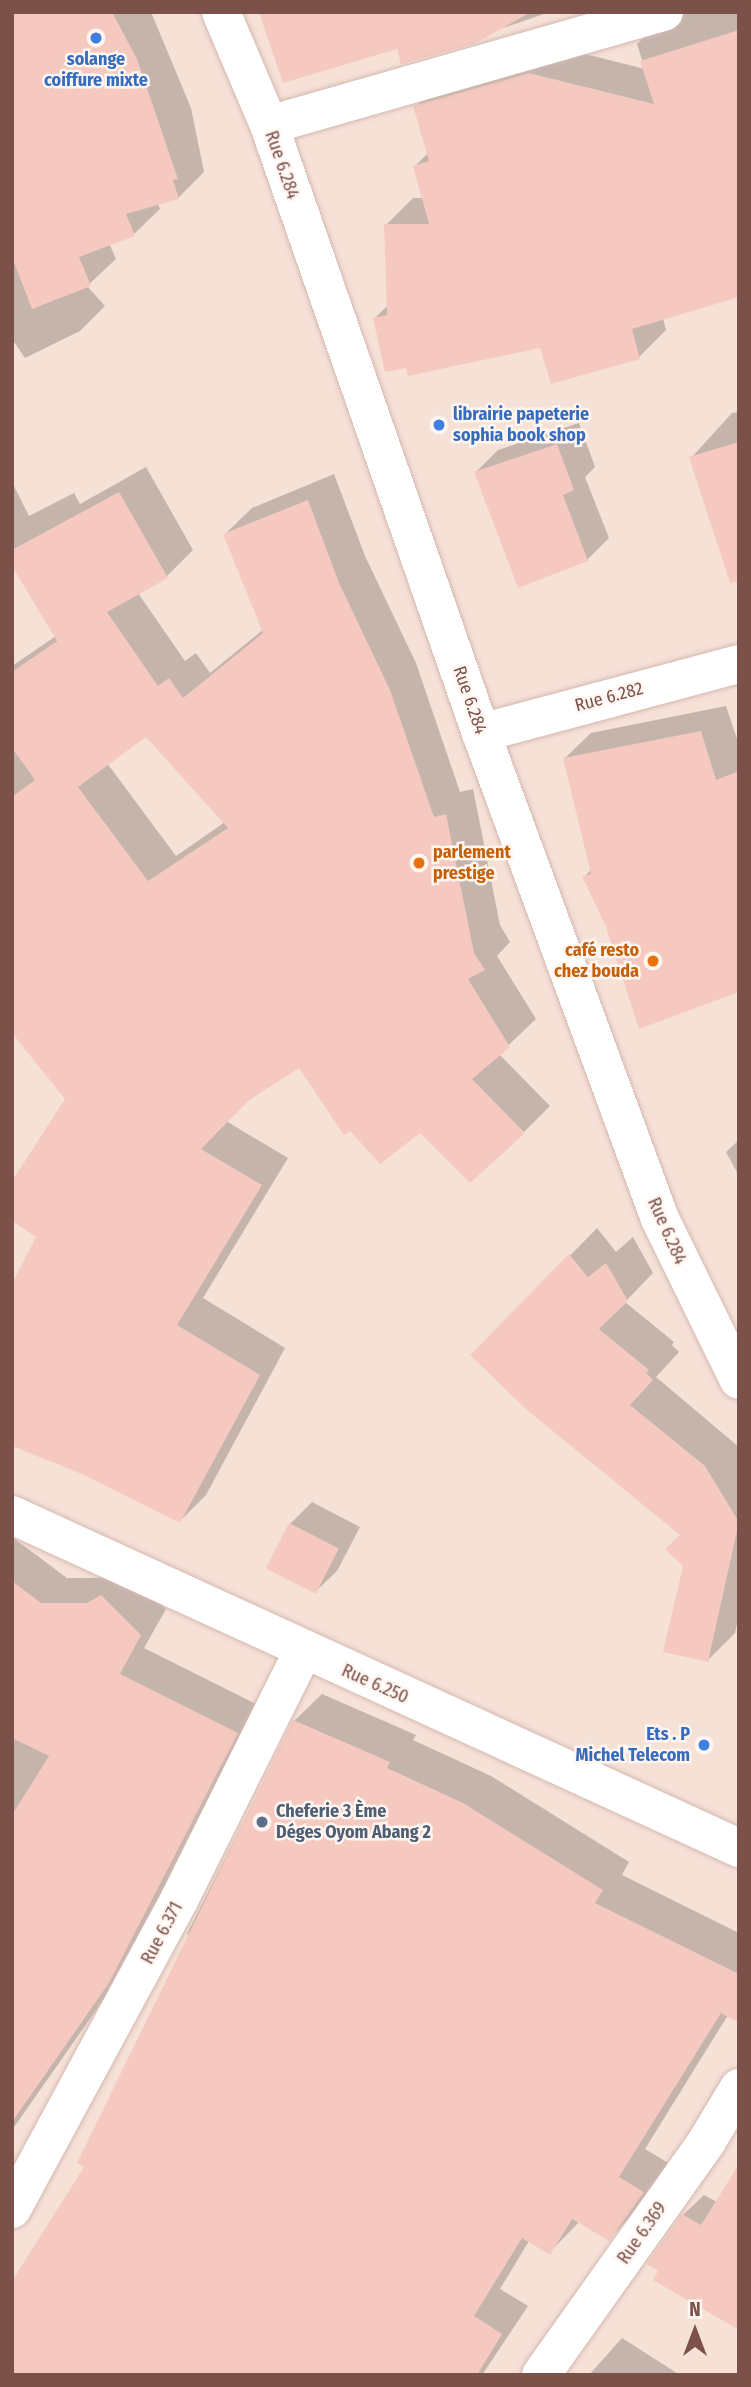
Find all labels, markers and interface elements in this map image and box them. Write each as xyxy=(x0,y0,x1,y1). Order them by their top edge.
marker: solange coiffure mixte xyxy=(88,30,104,46)
place label: solange coiffure mixte xyxy=(44,49,148,92)
street label: Rue 6.284 xyxy=(260,128,304,202)
place label: librairie papeterie sophia book shop xyxy=(453,404,589,446)
marker: librairie papeterie sophia book shop xyxy=(431,417,447,433)
street label: Rue 6.284 xyxy=(448,663,492,737)
street label: Rue 6.282 xyxy=(572,678,646,716)
place label: parlement prestige xyxy=(433,842,511,884)
marker: parlement prestige xyxy=(411,855,427,871)
place label: café resto chez bouda xyxy=(554,940,639,982)
marker: café resto chez bouda xyxy=(645,953,661,969)
street label: Rue 6.284 xyxy=(643,1194,691,1268)
street label: Rue 6.250 xyxy=(338,1660,412,1708)
place label: Ets . P Michel Telecom xyxy=(576,1724,690,1766)
marker: Ets . P Michel Telecom xyxy=(696,1737,712,1753)
place label: Cheferie 3 Ème Déges Oyom Abang 2 xyxy=(276,1801,431,1843)
marker: Cheferie 3 Ème Déges Oyom Abang 2 xyxy=(254,1814,270,1830)
street label: Rue 6.371 xyxy=(137,1898,187,1968)
street label: Rue 6.369 xyxy=(613,2198,671,2268)
north arrow xyxy=(660,2296,730,2366)
text: N xyxy=(689,2298,701,2321)

